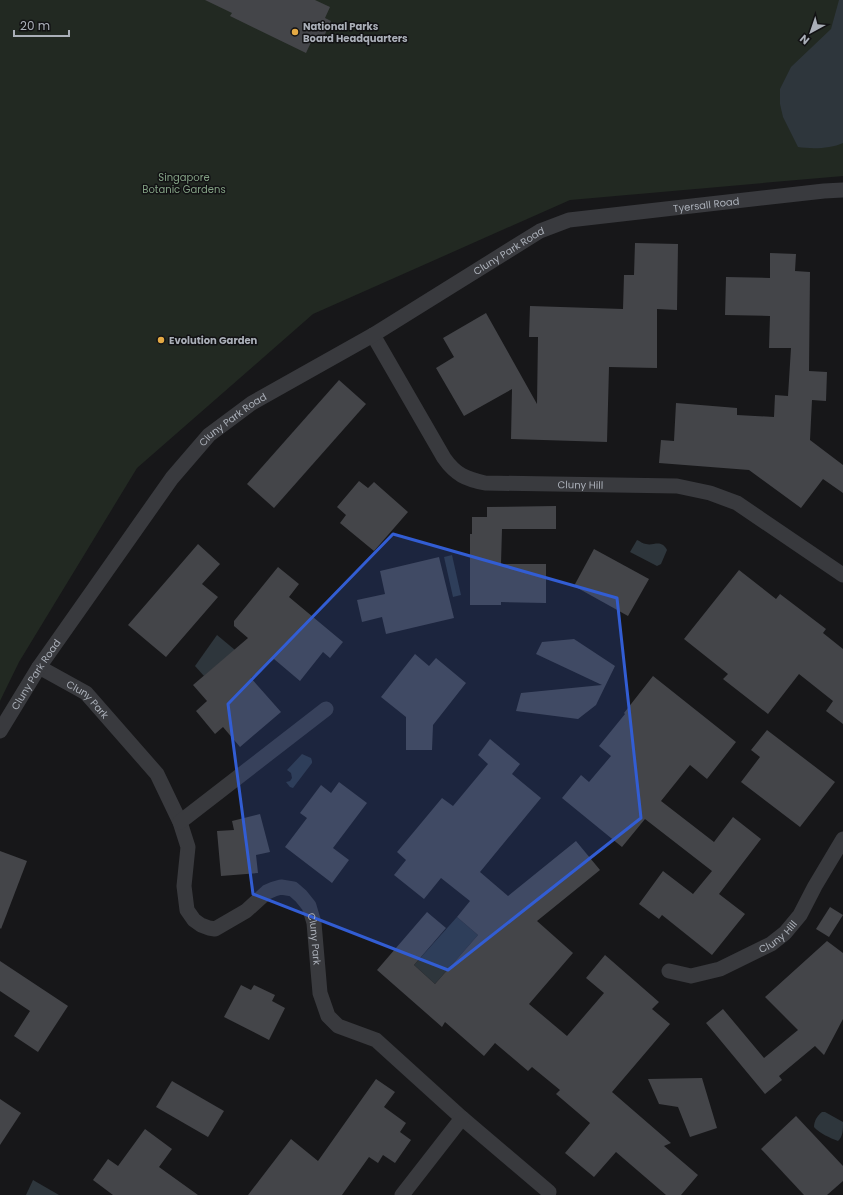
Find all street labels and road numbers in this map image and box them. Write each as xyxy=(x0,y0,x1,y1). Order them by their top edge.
street label: Tyersall Road xyxy=(672,194,740,216)
street label: Cluny Park Road xyxy=(470,223,546,279)
street label: Cluny Park Road xyxy=(196,389,269,450)
street label: Cluny Hill xyxy=(557,477,603,493)
street label: Cluny Park Road xyxy=(8,636,64,713)
street label: Cluny Park xyxy=(64,677,113,723)
street label: Cluny Park xyxy=(303,911,325,967)
street label: Cluny Hill xyxy=(756,917,801,957)

